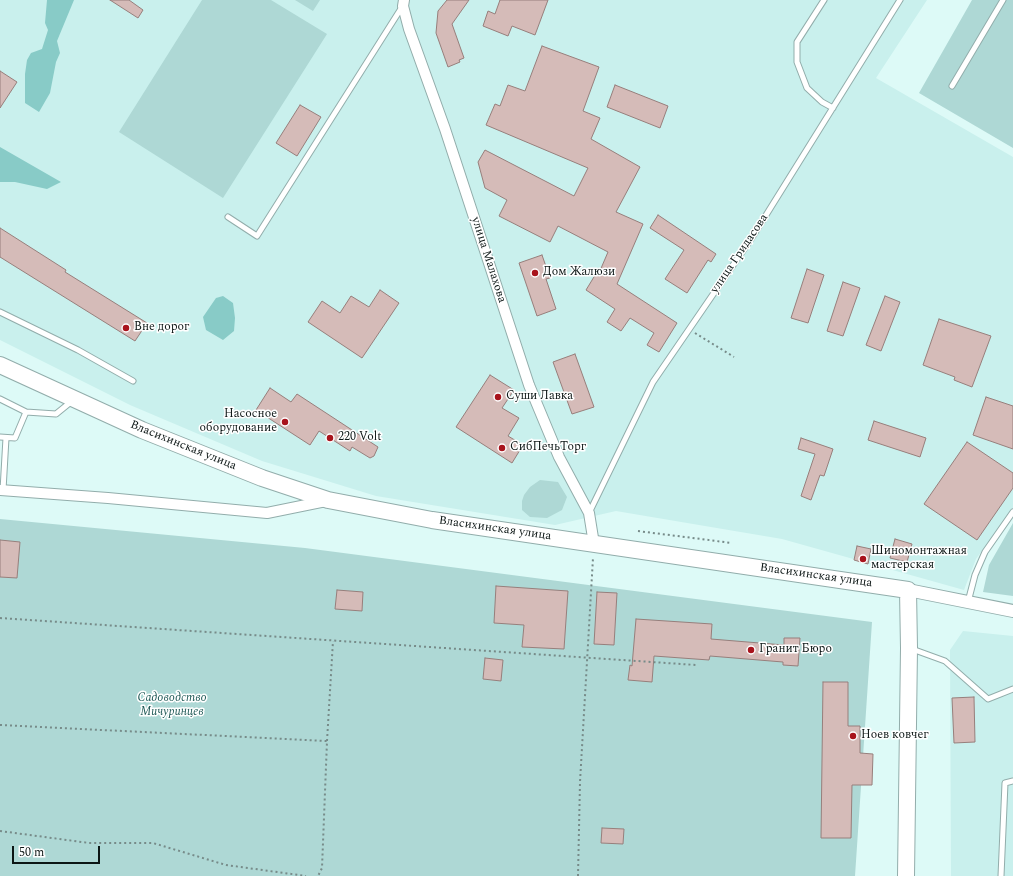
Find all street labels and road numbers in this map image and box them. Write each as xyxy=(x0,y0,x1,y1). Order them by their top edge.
street label: улица Гридасова xyxy=(708,212,772,296)
street label: улица Малахова xyxy=(467,215,509,305)
street label: Власихинская улица xyxy=(128,418,238,474)
street label: Власихинская улица xyxy=(438,514,552,544)
street label: Власихинская улица xyxy=(759,561,873,591)

